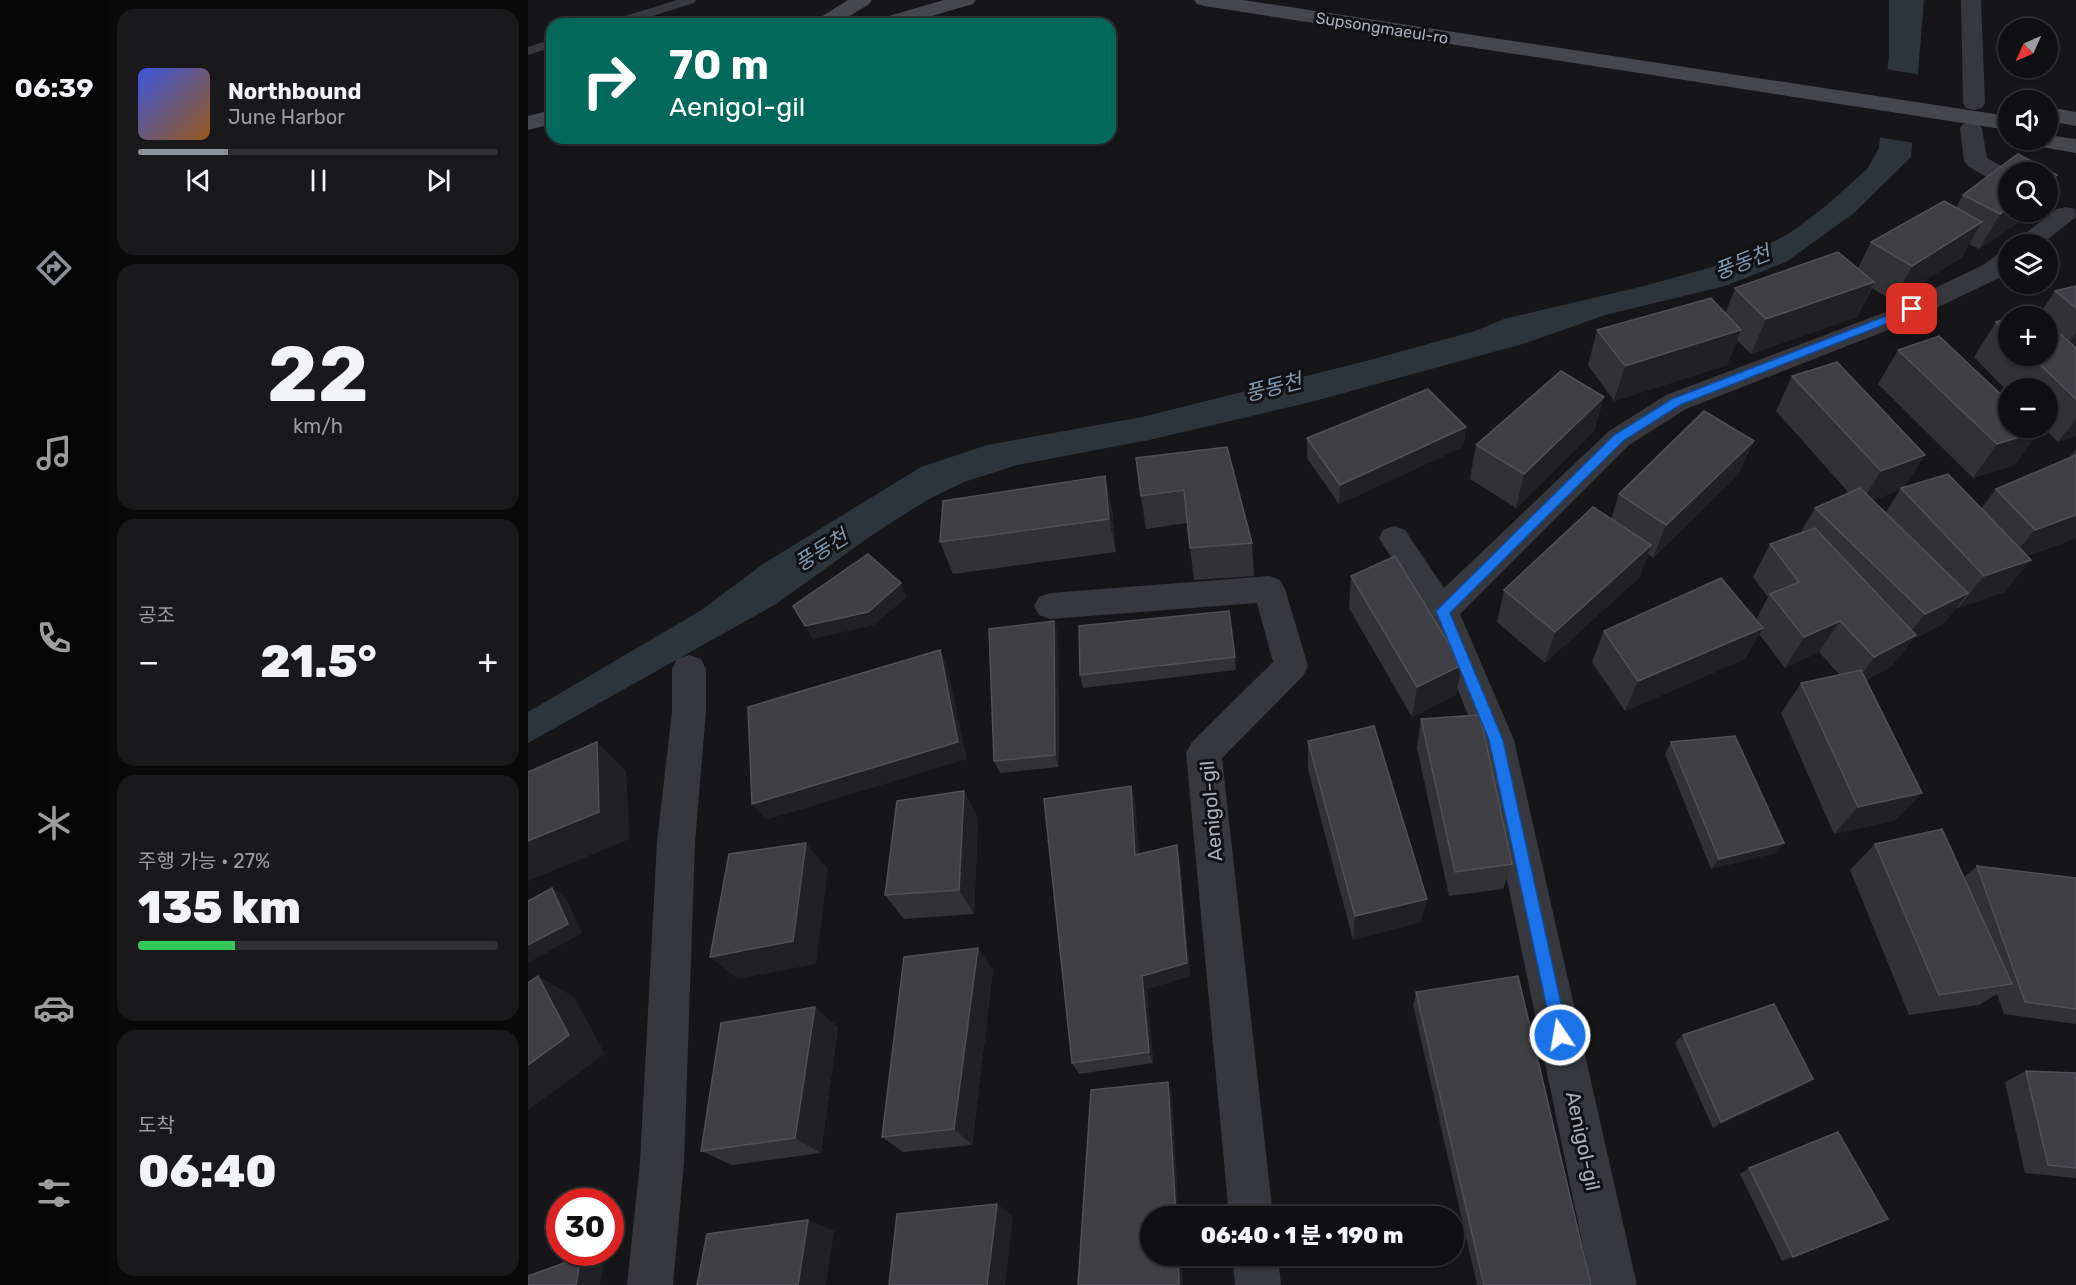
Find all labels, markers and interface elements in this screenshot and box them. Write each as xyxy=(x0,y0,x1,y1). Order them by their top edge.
street label: Supsongmaeul-ro xyxy=(1314,8,1450,48)
north arrow xyxy=(1998,18,2058,78)
map controls xyxy=(1998,18,2058,438)
text: 70 m xyxy=(669,40,769,90)
icon: right xyxy=(570,42,648,120)
text: 06:39 xyxy=(15,72,93,104)
text: Northbound xyxy=(228,78,361,105)
button: sound xyxy=(1998,90,2058,150)
text: Aenigol-gil xyxy=(669,91,805,123)
text: June Harbor xyxy=(228,105,345,129)
button: search xyxy=(1998,162,2058,222)
icon: previous xyxy=(182,164,215,197)
icon: pause xyxy=(302,164,335,197)
icon: next xyxy=(422,164,455,197)
button: layers xyxy=(1998,234,2058,294)
water label: 풍동천 xyxy=(1710,239,1776,284)
icon: directions xyxy=(33,247,75,289)
pin xyxy=(1886,283,1937,334)
icon: arrive xyxy=(1895,292,1928,325)
button: + xyxy=(1998,306,2058,366)
text: 22 xyxy=(267,328,369,421)
water label: 풍동천 xyxy=(1242,367,1307,406)
button: − xyxy=(1998,378,2058,438)
text: km/h xyxy=(293,414,343,438)
icon: music xyxy=(33,432,75,474)
water label: 풍동천 xyxy=(790,523,854,576)
text: 공조 xyxy=(138,603,175,627)
icon: phone xyxy=(33,617,75,659)
text: 21.5° xyxy=(260,635,377,688)
text: − xyxy=(138,642,159,681)
text: + xyxy=(477,642,498,681)
street label: Aenigol-gil xyxy=(1195,760,1227,862)
icon: climate xyxy=(33,802,75,844)
text: 주행 가능 · 27% xyxy=(138,849,270,873)
text: 135 km xyxy=(138,881,301,934)
icon: car xyxy=(33,987,75,1029)
position arrow xyxy=(1528,1003,1592,1067)
street label: Aenigol-gil xyxy=(1561,1089,1605,1193)
text: 도착 xyxy=(138,1113,175,1137)
text: 06:40 xyxy=(138,1145,277,1198)
icon: filters xyxy=(33,1172,75,1214)
speed limit sign: 30 xyxy=(546,1188,624,1266)
text: 06:40 · 1 분 · 190 m xyxy=(1201,1222,1403,1249)

